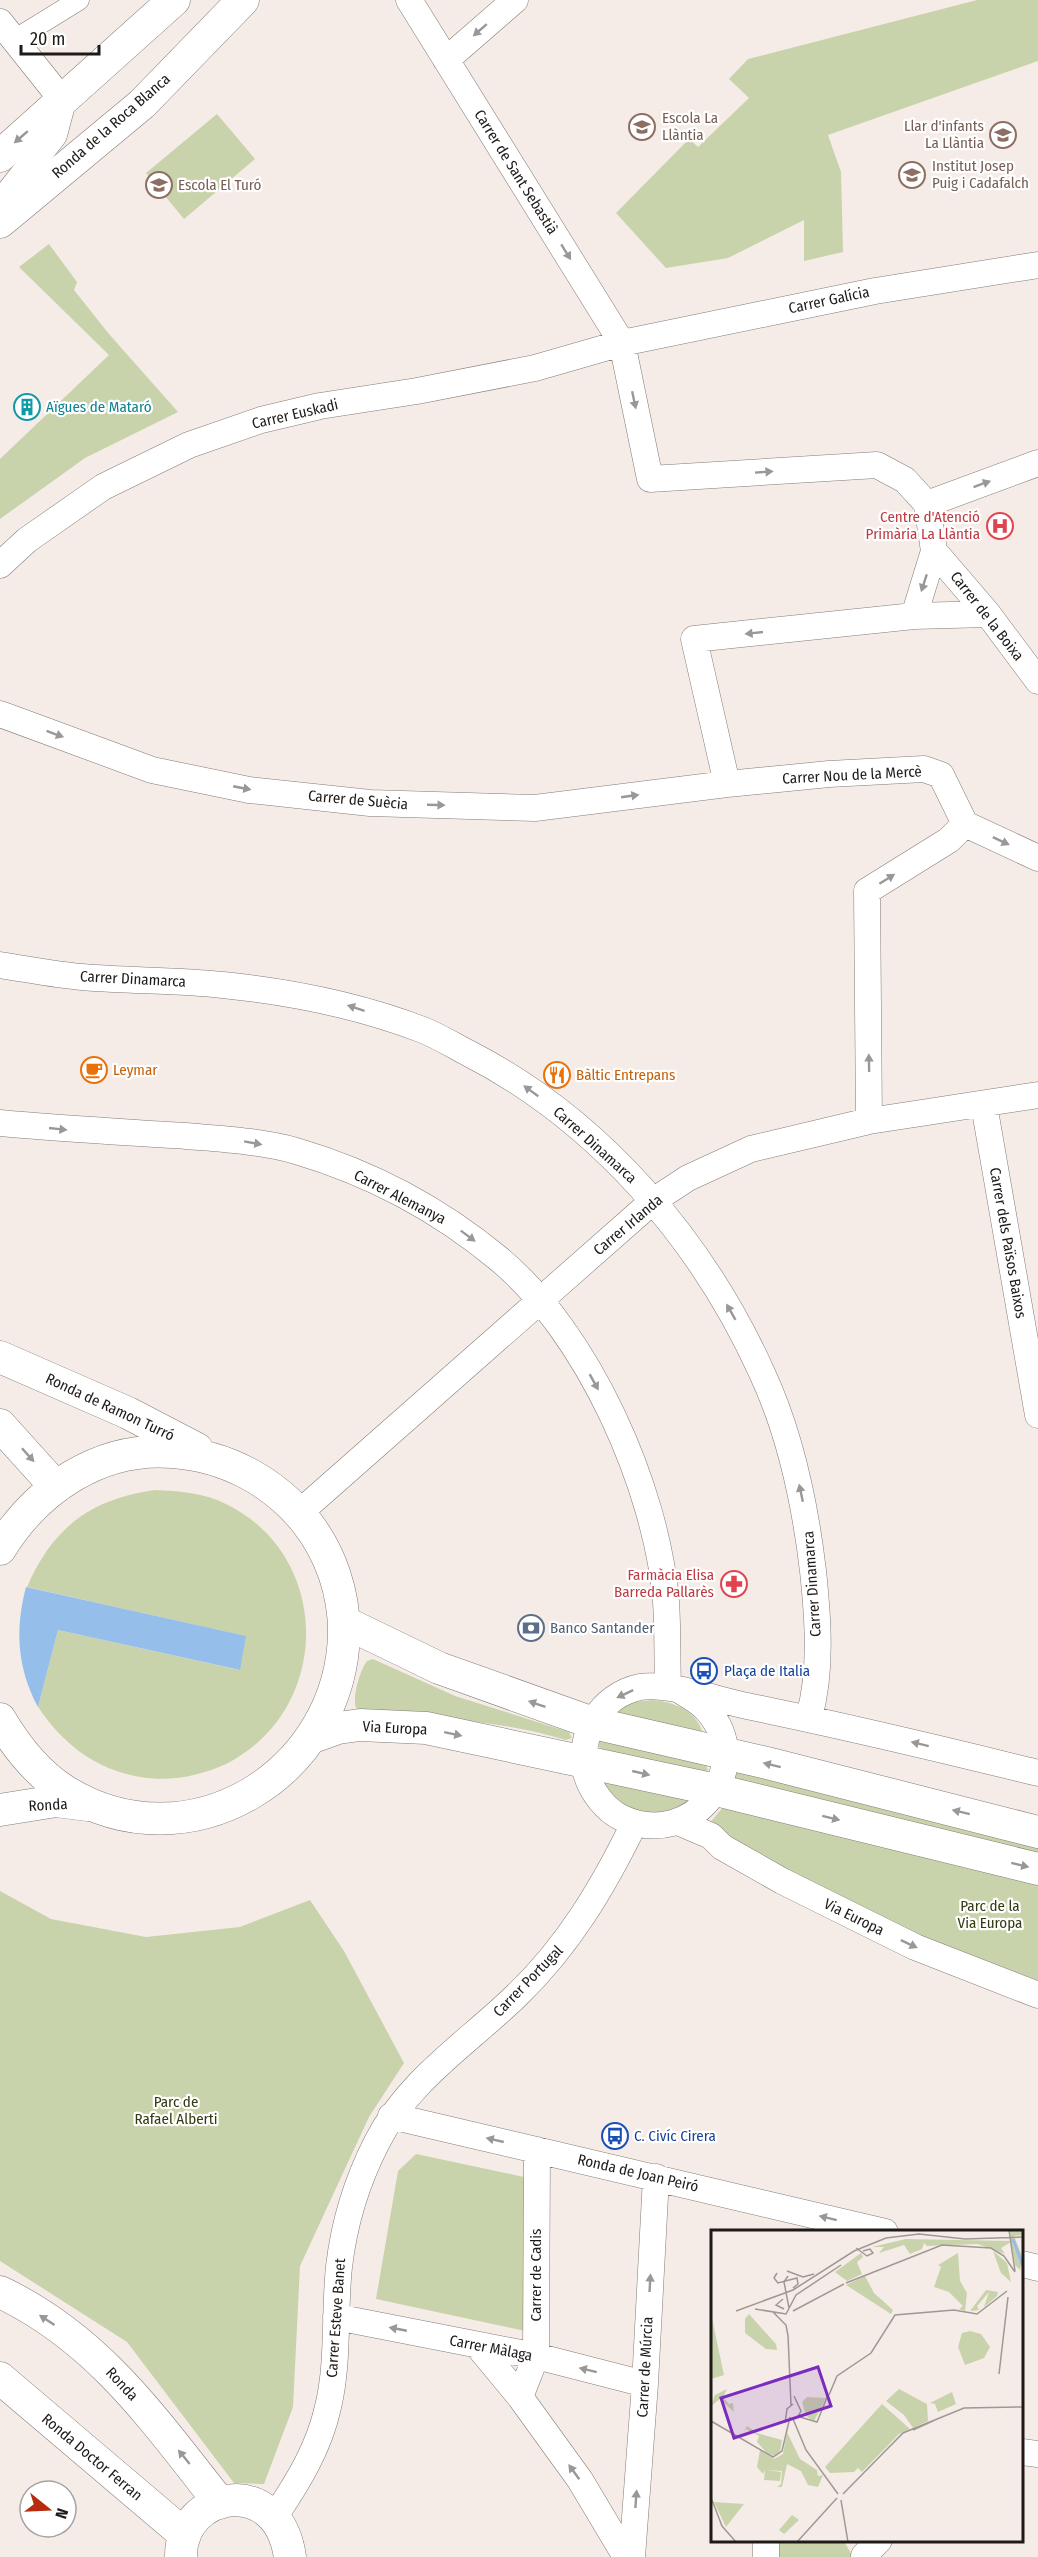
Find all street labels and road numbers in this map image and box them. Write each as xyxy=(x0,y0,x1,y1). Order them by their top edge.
street label: Ronda de la Roca Blanca xyxy=(48,70,174,182)
street label: Carrer de Sant Sebastià xyxy=(470,106,562,238)
street label: Carrer Galícia xyxy=(787,283,871,317)
street label: Carrer Euskadi xyxy=(250,395,340,433)
street label: Carrer de la Boixa xyxy=(947,568,1027,664)
street label: Carrer Nou de la Mercè xyxy=(782,762,922,788)
street label: Carrer de Suècia xyxy=(307,787,409,813)
street label: Carrer Dinamarca xyxy=(80,967,186,991)
street label: Carrer Dinamarca xyxy=(550,1103,640,1187)
street label: Carrer Alemanya xyxy=(351,1166,449,1228)
street label: Carrer dels Països Baixos xyxy=(986,1166,1030,1320)
street label: Carrer Irlanda xyxy=(590,1191,666,1259)
street label: Ronda de Ramon Turró xyxy=(43,1369,177,1445)
street label: Carrer Dinamarca xyxy=(799,1530,825,1638)
street label: Via Europa xyxy=(362,1717,428,1739)
street label: Ronda xyxy=(28,1795,68,1815)
street label: Via Europa xyxy=(821,1895,887,1939)
street label: Carrer Portugal xyxy=(489,1942,567,2020)
street label: Ronda de Joan Peiró xyxy=(576,2150,700,2196)
street label: Carrer de Cadis xyxy=(527,2228,545,2322)
street label: Carrer Esteve Banet xyxy=(323,2258,349,2378)
street label: Carrer de Múrcia xyxy=(633,2316,657,2418)
street label: Carrer Màlaga xyxy=(448,2331,534,2365)
street label: Ronda xyxy=(102,2364,142,2404)
street label: Ronda Doctor Ferran xyxy=(38,2410,146,2504)

